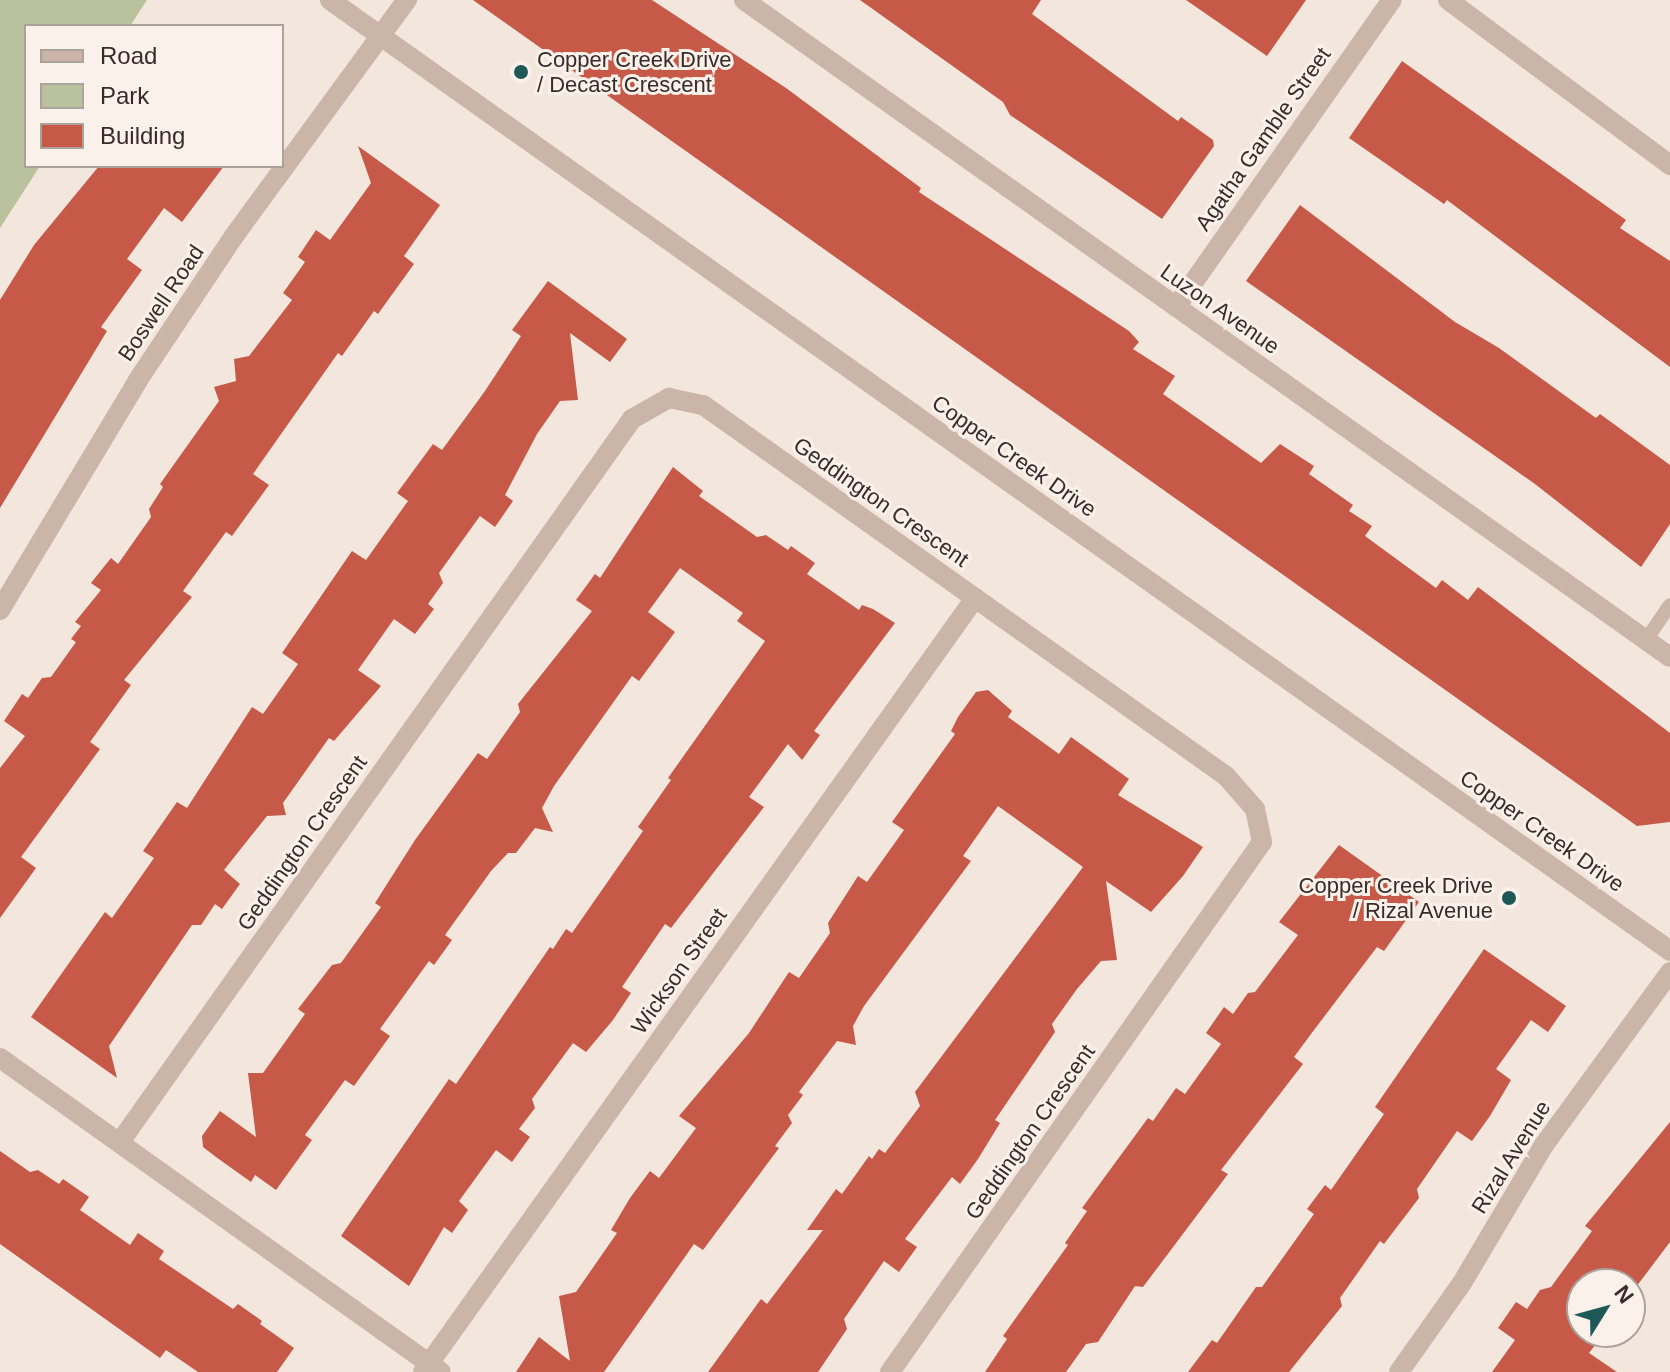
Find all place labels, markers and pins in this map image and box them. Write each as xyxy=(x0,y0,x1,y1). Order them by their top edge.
place label: Copper Creek Drive / Decast Crescent xyxy=(537,46,731,98)
marker: Copper Creek Drive / Decast Crescent xyxy=(512,63,530,81)
place label: Copper Creek Drive / Rizal Avenue xyxy=(1299,872,1493,924)
marker: Copper Creek Drive / Rizal Avenue xyxy=(1500,889,1518,907)

